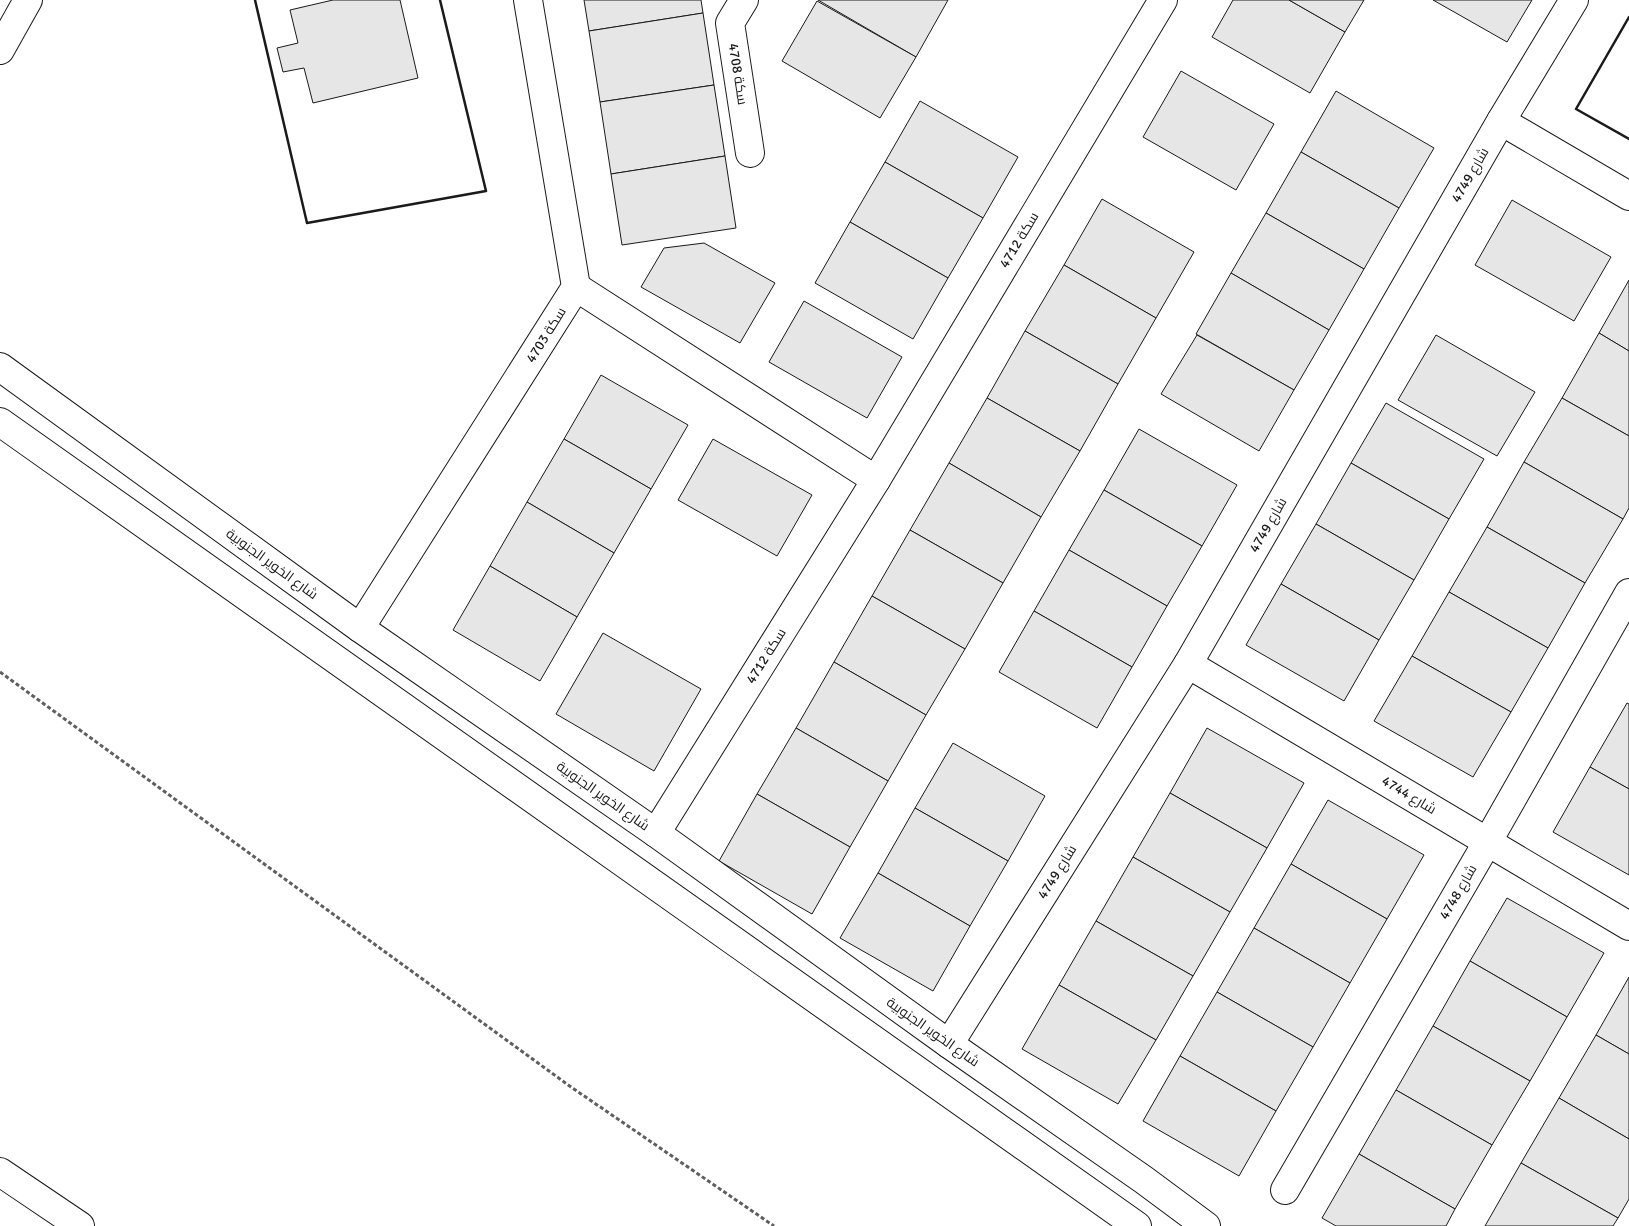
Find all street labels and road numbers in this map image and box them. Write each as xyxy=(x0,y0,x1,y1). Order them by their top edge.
street label: سكة 4708 xyxy=(725,42,751,106)
street label: 4749 شارع xyxy=(1448,145,1492,205)
street label: سكة 4712 xyxy=(996,209,1042,271)
street label: 4703 سكة xyxy=(522,304,570,366)
street label: 4749 شارع xyxy=(1246,495,1290,555)
street label: شارع الخوير الجنوبية xyxy=(223,525,321,603)
street label: سكة 4712 xyxy=(742,625,790,687)
street label: شارع الخوير الجنوبية xyxy=(553,758,653,834)
street label: 4744 شارع xyxy=(1379,772,1439,818)
street label: 4749 شارع xyxy=(1034,842,1080,902)
street label: 4748 شارع xyxy=(1436,862,1480,922)
street label: شارع الخوير الجنوبية xyxy=(883,994,983,1070)

